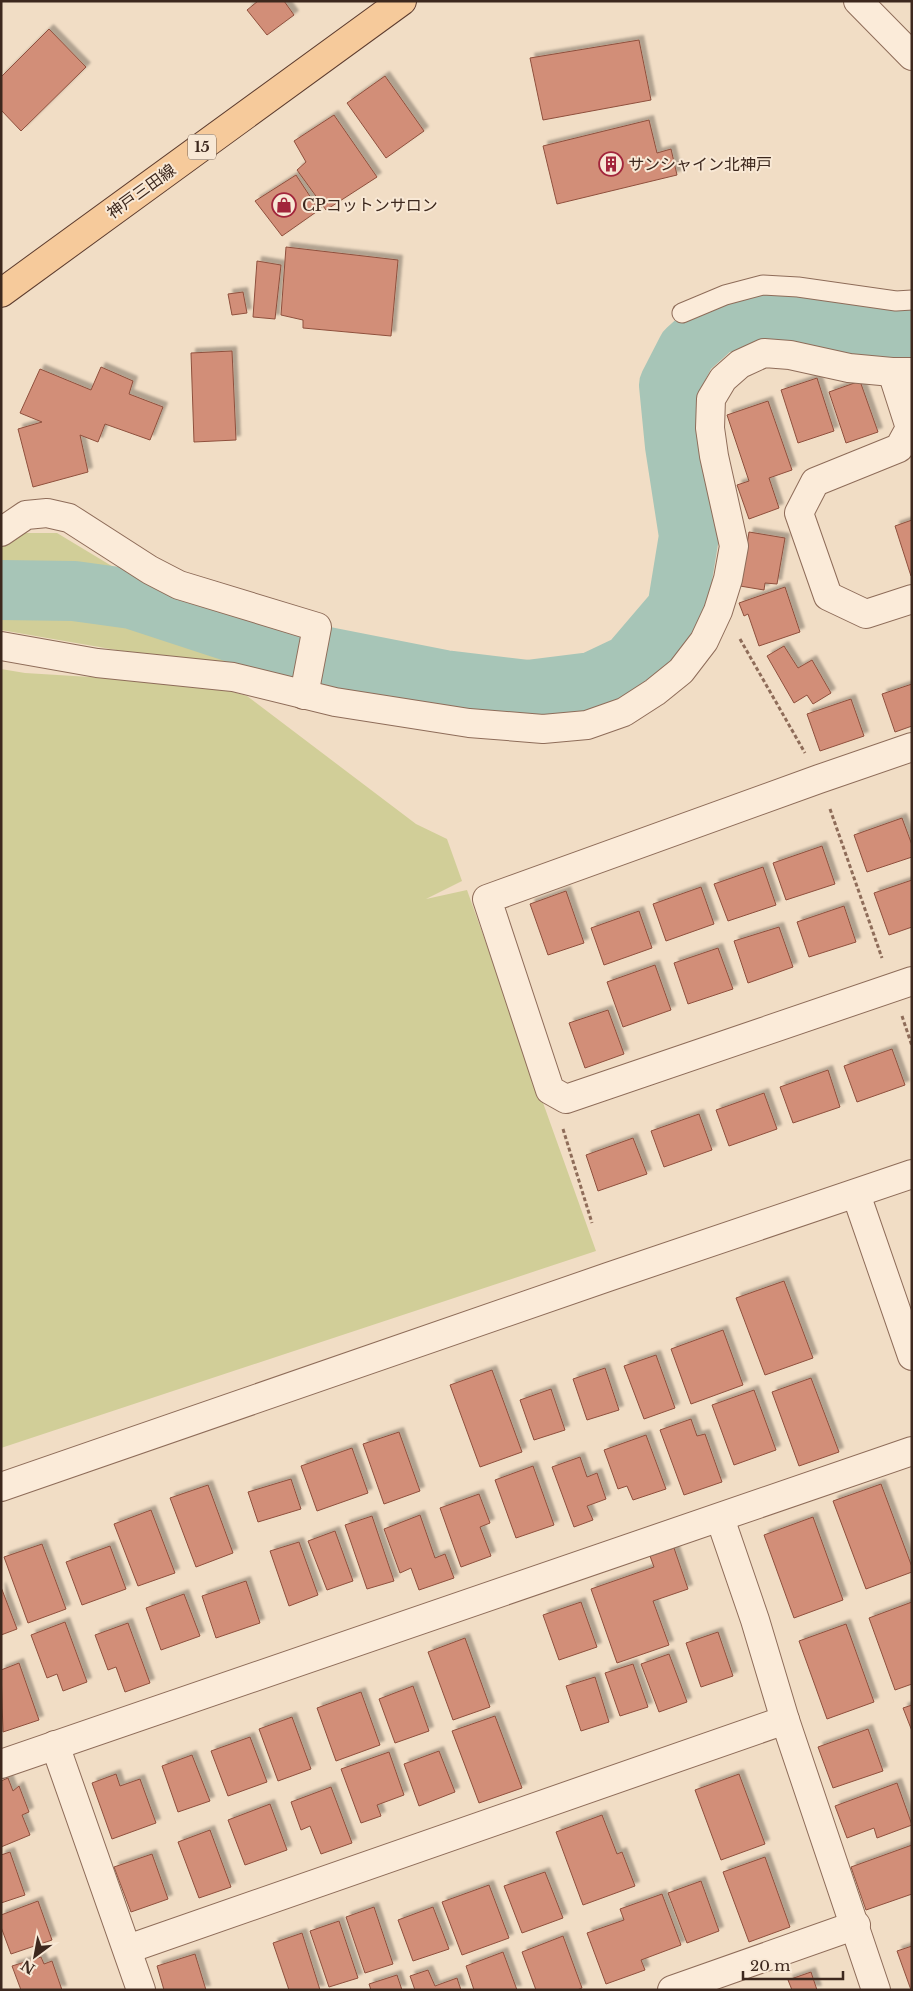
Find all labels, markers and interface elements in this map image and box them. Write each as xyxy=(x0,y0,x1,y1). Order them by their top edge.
road number: 15 xyxy=(188,134,216,160)
building icon: サンシャイン北神戸 xyxy=(598,151,624,177)
place label: サンシャイン北神戸 xyxy=(628,154,772,174)
street label: 神戸三田線 xyxy=(103,159,179,223)
shop icon: CPコットンサロン xyxy=(271,192,297,218)
place label: CPコットンサロン xyxy=(302,195,438,215)
north arrow xyxy=(10,1931,60,1981)
scale bar xyxy=(743,1948,843,1980)
text: N xyxy=(18,1956,38,1978)
text: 20 m xyxy=(750,1956,790,1975)

